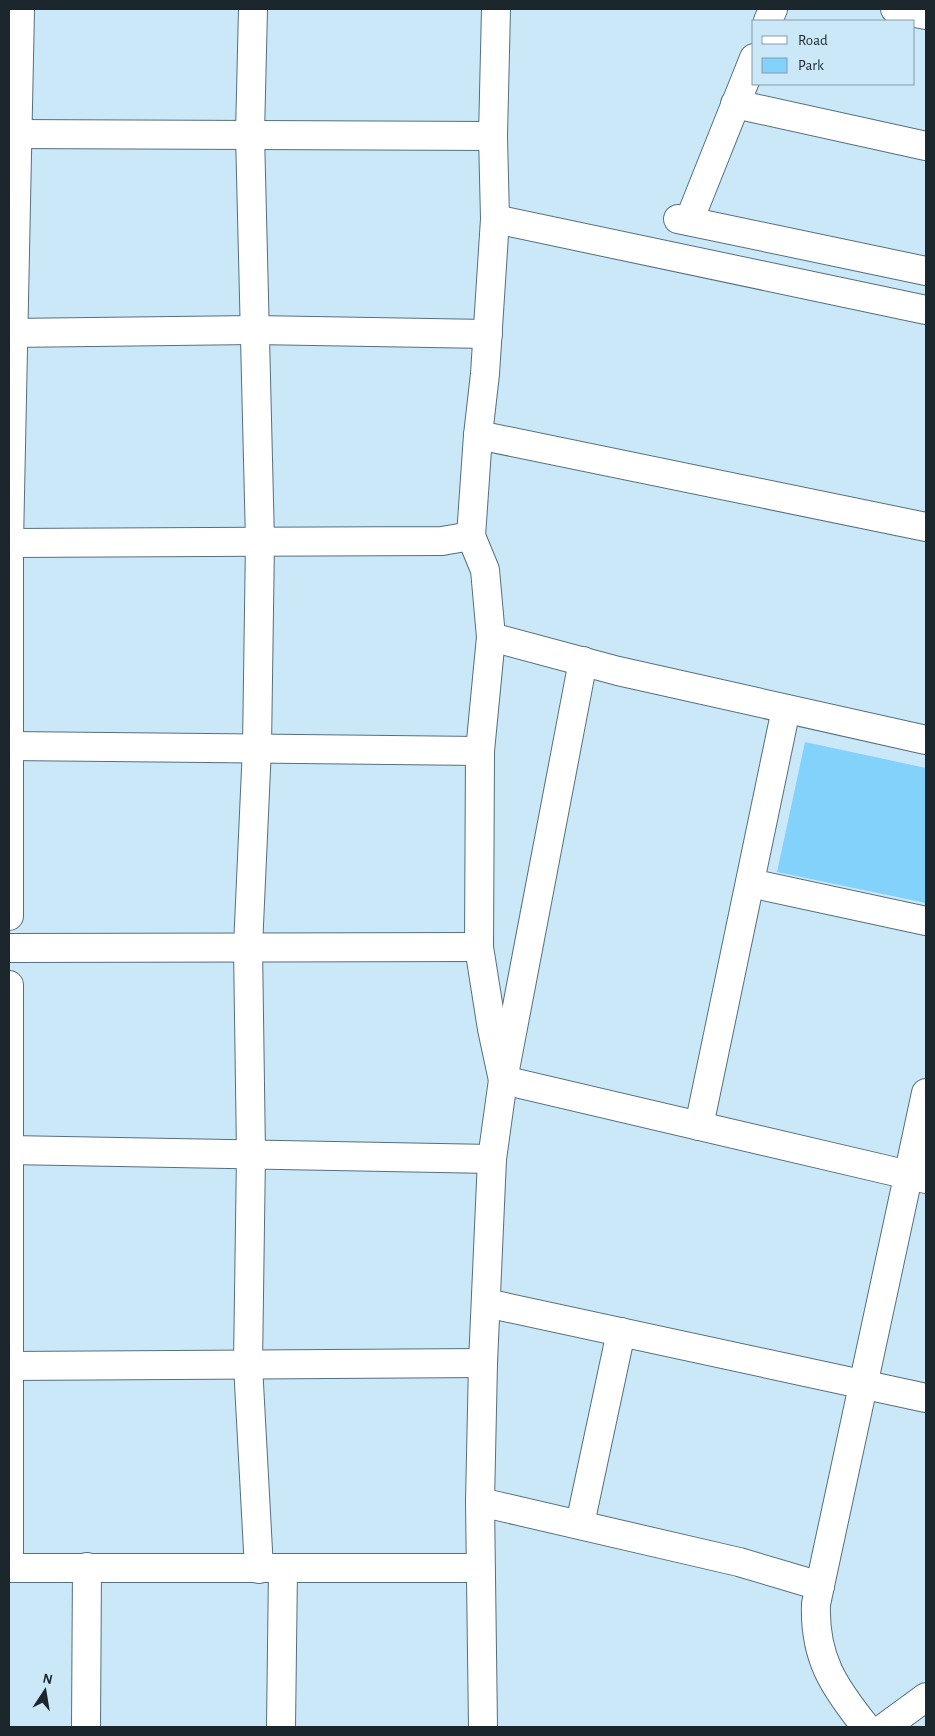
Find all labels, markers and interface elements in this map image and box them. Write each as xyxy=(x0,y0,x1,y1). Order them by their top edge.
legend xyxy=(752,20,915,85)
text: Road xyxy=(798,33,828,48)
text: Park xyxy=(798,58,824,73)
north arrow xyxy=(20,1666,70,1716)
text: N xyxy=(41,1671,54,1687)

